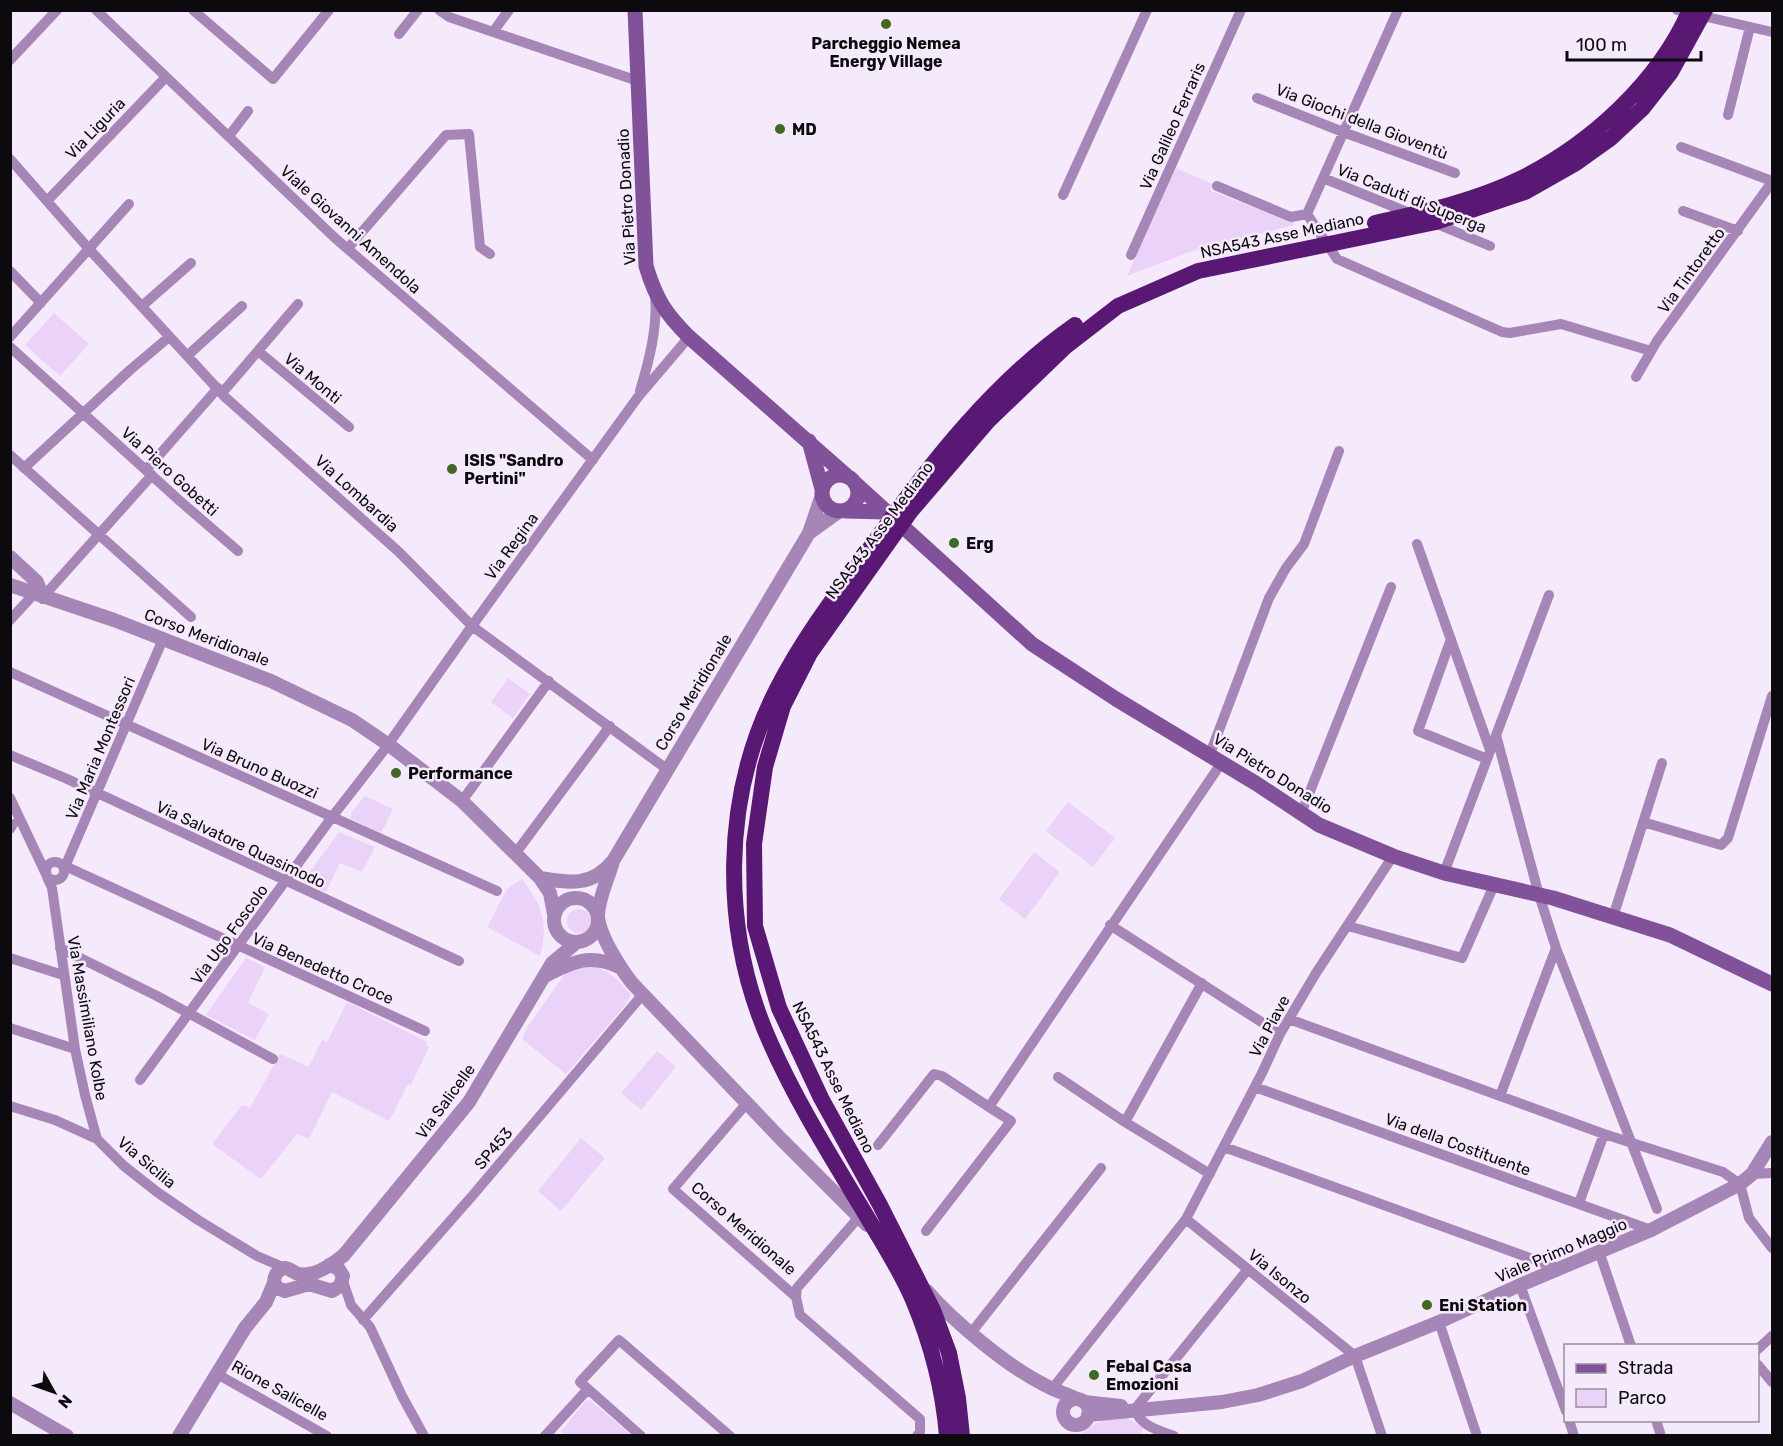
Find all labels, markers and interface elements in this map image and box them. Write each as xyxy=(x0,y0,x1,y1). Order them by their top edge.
marker: Parcheggio Nemea Energy Village xyxy=(879,17,893,31)
scale bar xyxy=(1567,24,1700,62)
place label: Parcheggio Nemea Energy Village xyxy=(811,34,961,71)
text: 100 m xyxy=(1576,34,1627,56)
street label: Via Galileo Ferraris xyxy=(1136,59,1209,193)
street label: Via Giochi della Gioventù xyxy=(1273,80,1451,163)
street label: Via Liguria xyxy=(61,94,129,163)
place label: MD xyxy=(792,120,817,139)
marker: MD xyxy=(773,122,787,136)
street label: Via Pietro Donadio xyxy=(613,128,640,266)
street label: Via Caduti di Superga xyxy=(1334,160,1489,237)
street label: Viale Giovanni Amendola xyxy=(276,161,425,298)
street label: NSA543 Asse Mediano xyxy=(1199,209,1366,262)
street label: Via Tintoretto xyxy=(1654,224,1729,317)
street label: Via Monti xyxy=(280,349,345,408)
street label: Via Piero Gobetti xyxy=(117,423,222,520)
street label: Via Lombardia xyxy=(311,451,402,536)
place label: ISIS "Sandro Pertini" xyxy=(464,451,564,488)
street label: NSA543 Asse Mediano xyxy=(822,458,937,603)
marker: ISIS "Sandro Pertini" xyxy=(445,462,459,476)
street label: Via Regina xyxy=(481,509,542,584)
place label: Erg xyxy=(966,534,994,553)
marker: Erg xyxy=(947,536,961,550)
street label: Corso Meridionale xyxy=(141,605,272,670)
street label: Corso Meridionale xyxy=(651,630,736,754)
street label: Via Maria Montessori xyxy=(62,674,139,823)
street label: Via Pietro Donadio xyxy=(1210,729,1336,818)
street label: Via Bruno Buozzi xyxy=(198,734,321,803)
place label: Performance xyxy=(408,764,513,783)
marker: Performance xyxy=(389,766,403,780)
street label: Via Salvatore Quasimodo xyxy=(153,797,329,892)
street label: Via Ugo Foscolo xyxy=(187,881,272,988)
street label: Via Benedetto Croce xyxy=(249,929,397,1008)
street label: Via Massimiliano Kolbe xyxy=(64,934,111,1102)
street label: Via Piave xyxy=(1245,992,1294,1060)
street label: NSA543 Asse Mediano xyxy=(788,998,879,1156)
street label: Via Salicelle xyxy=(412,1060,479,1143)
street label: Via della Costituente xyxy=(1382,1109,1533,1180)
street label: SP453 xyxy=(470,1123,516,1173)
street label: Via Sicilia xyxy=(114,1133,180,1192)
street label: Corso Meridionale xyxy=(687,1178,800,1279)
street label: Viale Primo Maggio xyxy=(1493,1214,1630,1287)
street label: Via Isonzo xyxy=(1244,1245,1315,1308)
place label: Eni Station xyxy=(1439,1296,1527,1315)
marker: Eni Station xyxy=(1420,1298,1434,1312)
legend xyxy=(1564,1344,1759,1422)
street label: Rione Salicelle xyxy=(228,1356,331,1425)
place label: Febal Casa Emozioni xyxy=(1106,1357,1192,1394)
text: Strada xyxy=(1618,1357,1674,1379)
north arrow xyxy=(24,1362,84,1422)
marker: Febal Casa Emozioni xyxy=(1087,1368,1101,1382)
text: Parco xyxy=(1618,1387,1666,1409)
text: N xyxy=(54,1391,76,1412)

